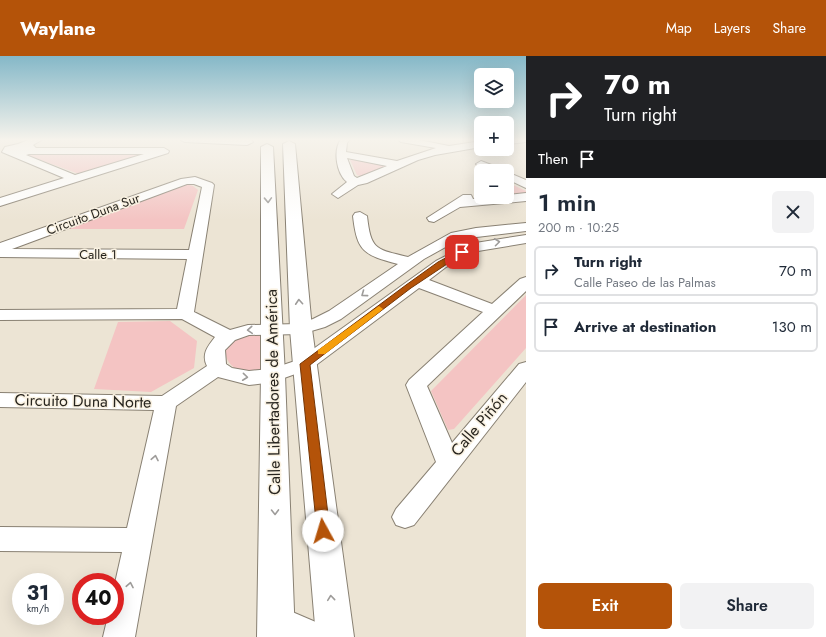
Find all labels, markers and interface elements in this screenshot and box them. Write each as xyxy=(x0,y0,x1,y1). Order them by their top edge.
text: Waylane xyxy=(20,15,96,42)
text: Map xyxy=(666,18,692,38)
text: Layers xyxy=(714,18,750,38)
text: Share xyxy=(772,18,806,38)
text: 70 m xyxy=(604,64,671,105)
map controls xyxy=(474,68,514,204)
button: layers xyxy=(474,68,514,108)
icon: right xyxy=(538,72,590,124)
text: Turn right xyxy=(604,102,676,128)
button: + xyxy=(474,116,514,156)
text: Then xyxy=(538,148,568,170)
icon: arrive xyxy=(576,148,598,170)
button: − xyxy=(474,164,514,204)
text: 1 min xyxy=(538,185,596,220)
street label: Circuito Duna Sur xyxy=(44,188,143,240)
button: close xyxy=(772,191,814,233)
one-way arrow xyxy=(264,197,273,203)
text: 200 m · 10:25 xyxy=(538,218,619,237)
pin xyxy=(445,235,479,269)
one-way arrow xyxy=(493,238,500,247)
icon: arrive xyxy=(451,241,473,263)
street label: Calle 1 xyxy=(79,245,117,264)
text: Turn right xyxy=(574,251,642,273)
icon: right xyxy=(540,260,562,282)
text: 70 m xyxy=(779,260,812,282)
text: Calle Paseo de las Palmas xyxy=(574,273,716,292)
street label: Calle Libertadores de América xyxy=(260,289,286,495)
one-way arrow xyxy=(362,289,369,296)
one-way arrow xyxy=(295,299,304,305)
icon: arrive xyxy=(540,316,562,338)
text: Arrive at destination xyxy=(574,316,716,338)
text: 130 m xyxy=(772,316,812,338)
one-way arrow xyxy=(247,326,253,335)
one-way arrow xyxy=(242,373,248,382)
street label: Calle Piñón xyxy=(445,387,513,461)
street label: Circuito Duna Norte xyxy=(14,388,152,414)
one-way arrow xyxy=(151,454,159,461)
one-way arrow xyxy=(270,509,279,515)
position arrow xyxy=(302,510,344,552)
speed limit sign: 40 xyxy=(72,573,124,625)
text: 31 xyxy=(27,579,49,608)
one-way arrow xyxy=(125,582,133,588)
button: Exit xyxy=(538,583,672,629)
button: Share xyxy=(680,583,814,629)
one-way arrow xyxy=(327,595,336,601)
text: km/h xyxy=(27,601,49,616)

